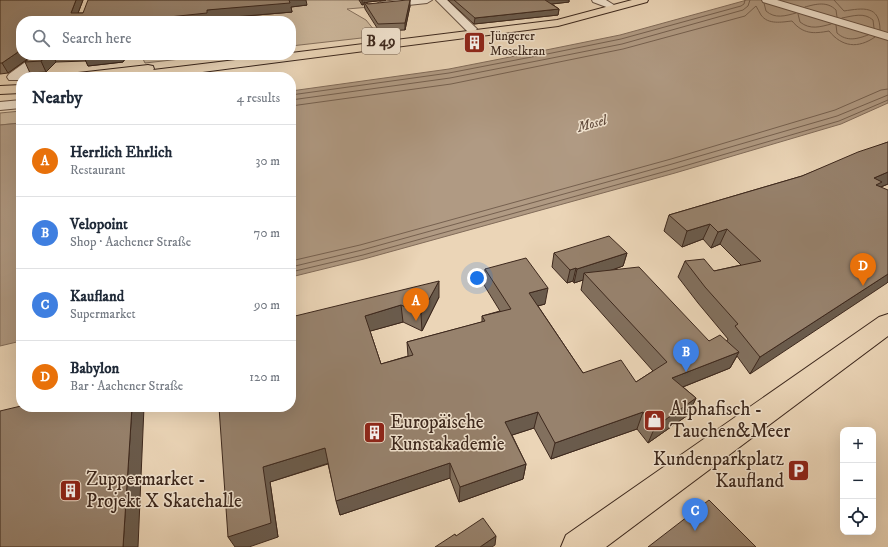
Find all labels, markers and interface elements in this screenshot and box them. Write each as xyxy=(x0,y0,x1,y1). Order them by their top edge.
search box xyxy=(16,16,296,60)
icon: search xyxy=(30,27,52,49)
road number: B 49 xyxy=(362,28,400,54)
place label: Jüngerer Moselkran xyxy=(489,28,545,59)
text: Search here xyxy=(62,29,131,48)
building icon: Jüngerer Moselkran xyxy=(462,30,488,56)
text: Nearby xyxy=(32,87,82,109)
text: 4 results xyxy=(237,90,280,106)
water label: Mosel xyxy=(574,111,610,137)
text: Herrlich Ehrlich xyxy=(70,143,172,162)
text: A xyxy=(41,153,49,169)
text: 30 m xyxy=(256,153,280,169)
text: Restaurant xyxy=(70,162,126,178)
text: Velopoint xyxy=(70,215,128,234)
text: B xyxy=(41,225,49,241)
text: 70 m xyxy=(254,225,280,241)
text: Shop · Aachener Straße xyxy=(70,234,191,250)
pin: D xyxy=(850,253,876,286)
your location xyxy=(467,268,487,288)
text: Kaufland xyxy=(70,287,124,306)
pin: A xyxy=(403,288,429,321)
text: C xyxy=(41,297,49,313)
text: 90 m xyxy=(254,297,280,313)
text: Supermarket xyxy=(70,306,136,322)
pin: B xyxy=(673,339,699,372)
text: Babylon xyxy=(70,359,119,378)
text: D xyxy=(40,369,50,385)
text: 120 m xyxy=(249,369,280,385)
text: Bar · Aachener Straße xyxy=(70,378,183,394)
place label: Alphafisch - Tauchen&Meer xyxy=(670,398,790,443)
shop icon: Alphafisch - Tauchen&Meer xyxy=(642,407,668,433)
place label: Europäische Kunstakademie xyxy=(390,411,505,456)
building icon: Europäische Kunstakademie xyxy=(361,420,387,446)
map controls xyxy=(840,427,876,535)
button: + xyxy=(840,427,876,463)
place label: Kundenparkplatz Kaufland xyxy=(653,448,785,493)
parking icon: Kundenparkplatz Kaufland xyxy=(786,457,812,483)
button: − xyxy=(840,463,876,499)
place label: Zuppermarket - Projekt X Skatehalle xyxy=(86,468,242,513)
building icon: Zuppermarket - Projekt X Skatehalle xyxy=(57,477,83,503)
pin: C xyxy=(682,498,708,531)
button: locate xyxy=(840,499,876,535)

